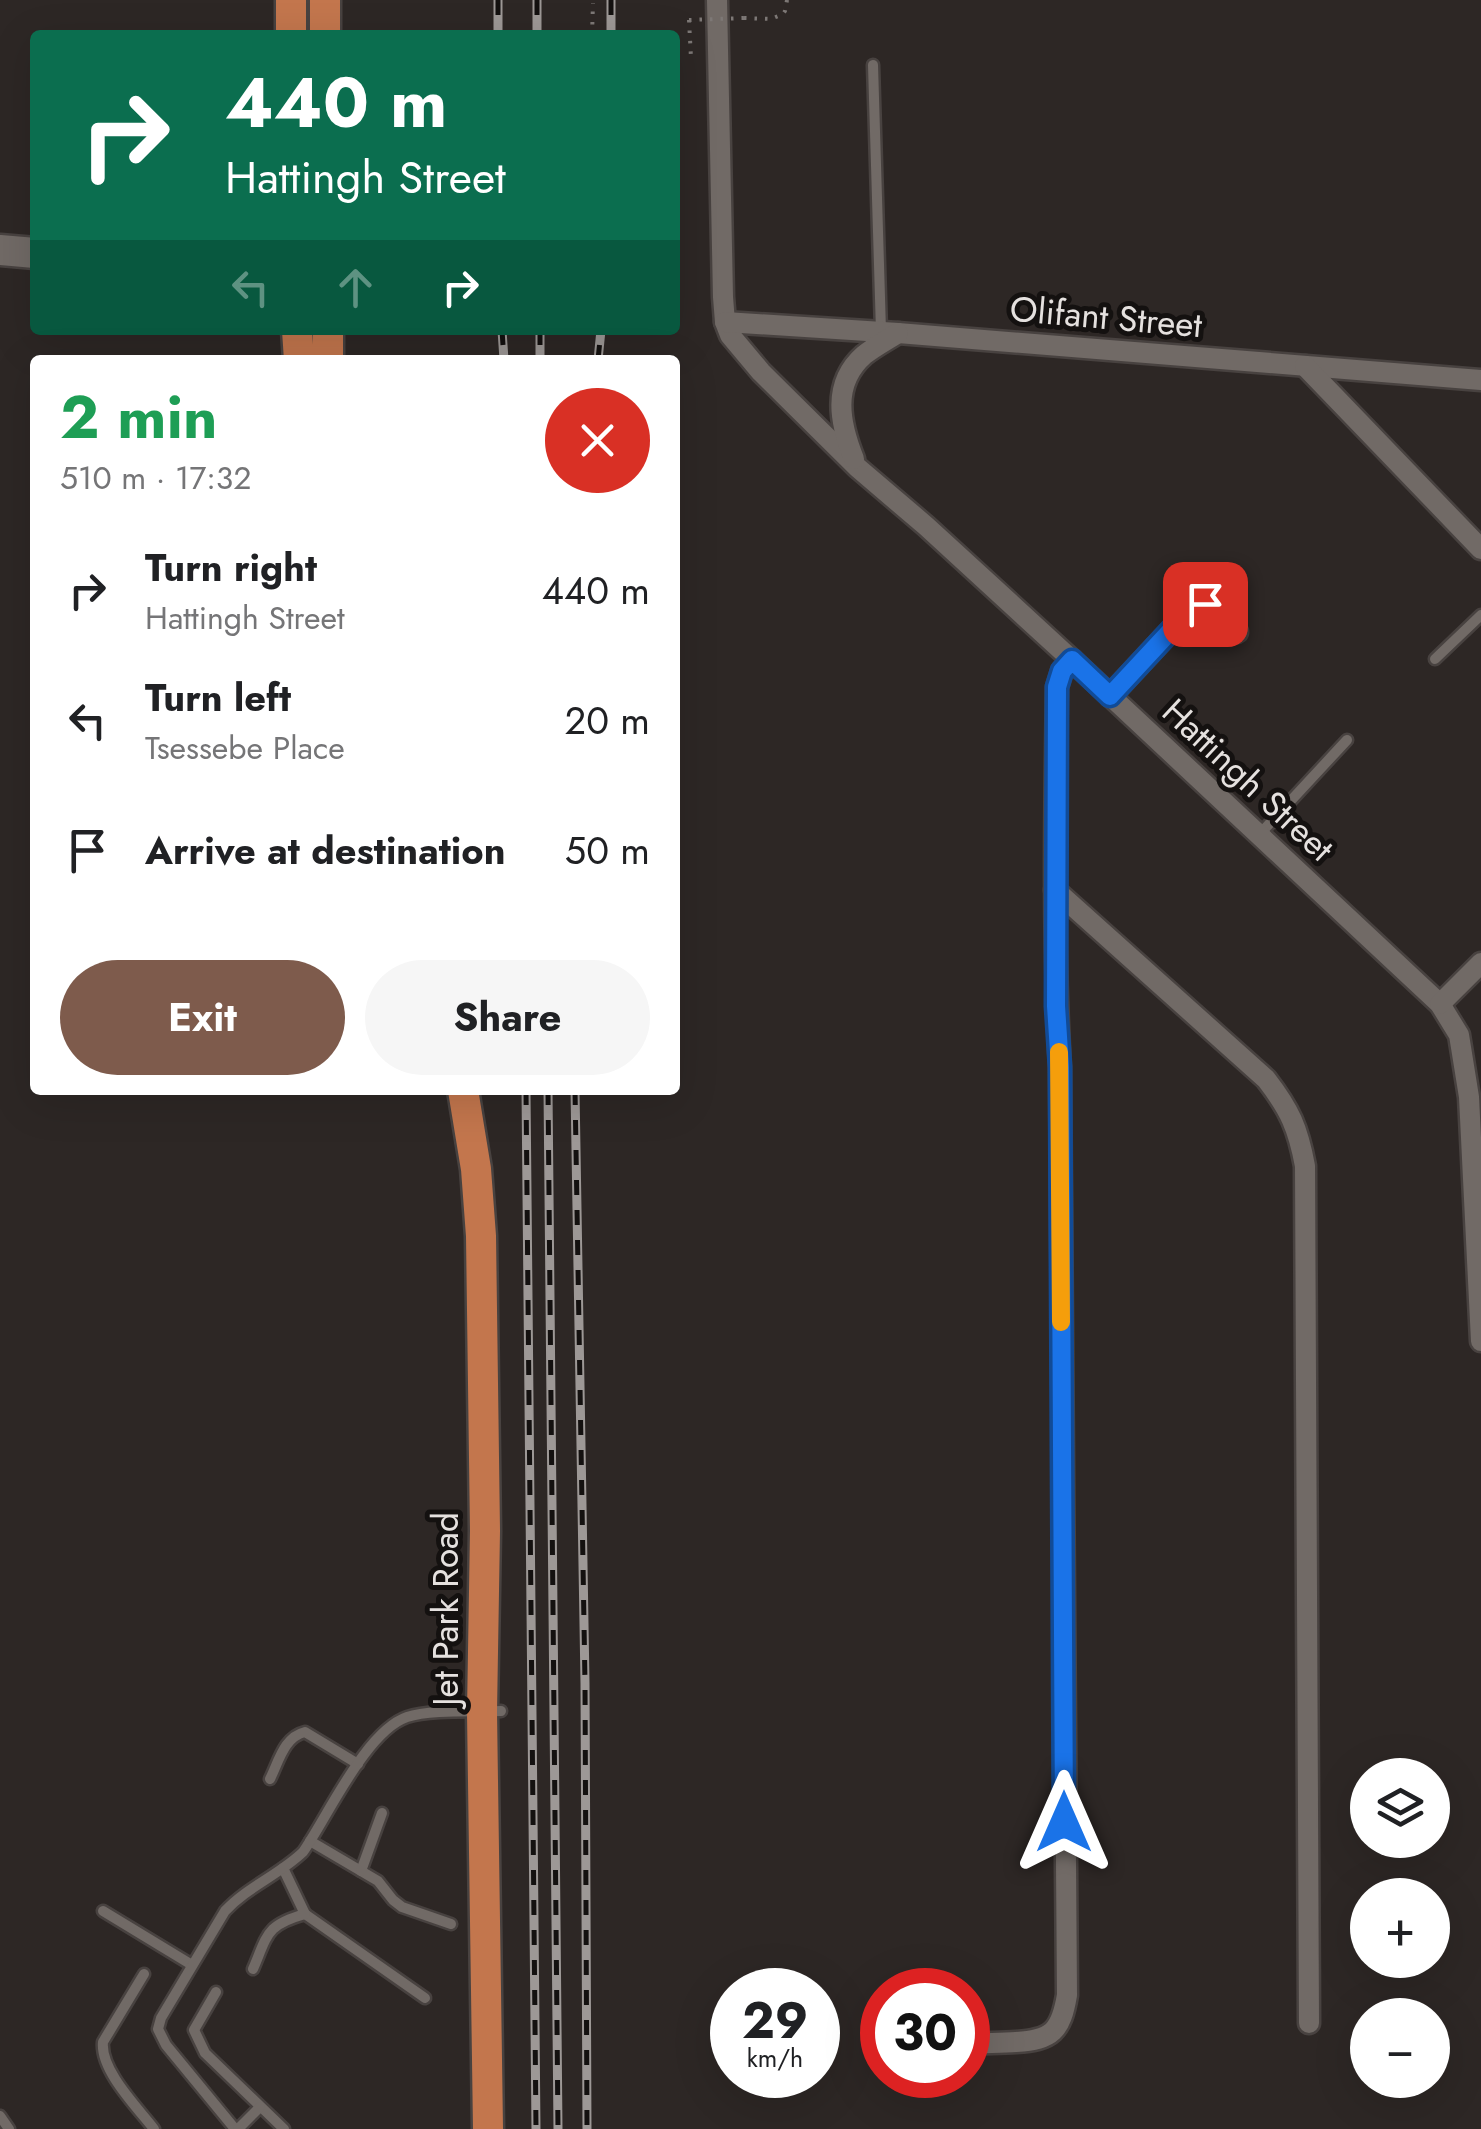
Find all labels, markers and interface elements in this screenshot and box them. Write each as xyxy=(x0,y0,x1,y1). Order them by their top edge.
text: 440 m xyxy=(225,52,447,153)
icon: right xyxy=(60,70,190,200)
text: Hattingh Street xyxy=(225,145,506,210)
icon: left xyxy=(223,260,278,315)
icon: ahead xyxy=(328,260,383,315)
icon: right xyxy=(433,260,488,315)
street label: Olifant Street xyxy=(1008,284,1205,350)
text: 2 min xyxy=(60,374,218,461)
button: close xyxy=(545,388,650,493)
text: 510 m · 17:32 xyxy=(60,455,252,501)
text: Turn right xyxy=(145,540,317,595)
pin xyxy=(1163,562,1248,647)
icon: right xyxy=(60,563,115,618)
text: 440 m xyxy=(542,563,650,618)
icon: arrive xyxy=(1178,577,1233,632)
text: Hattingh Street xyxy=(145,595,345,641)
text: Turn left xyxy=(145,670,291,725)
street label: Hattingh Street xyxy=(1151,687,1345,873)
icon: left xyxy=(60,693,115,748)
text: 20 m xyxy=(565,693,650,748)
text: Tsessebe Place xyxy=(145,725,345,771)
icon: arrive xyxy=(60,823,115,878)
text: Arrive at destination xyxy=(145,823,506,878)
text: 50 m xyxy=(565,823,650,878)
button: Exit xyxy=(60,960,345,1075)
button: Share xyxy=(365,960,650,1075)
street label: Jet Park Road xyxy=(421,1512,471,1710)
map controls xyxy=(1350,1758,1450,2098)
button: layers xyxy=(1350,1758,1450,1858)
position arrow xyxy=(1012,1770,1116,1874)
button: + xyxy=(1350,1878,1450,1978)
speed limit sign: 30 xyxy=(860,1968,990,2098)
text: 29 xyxy=(742,1984,808,2057)
button: − xyxy=(1350,1998,1450,2098)
text: km/h xyxy=(747,2040,803,2076)

